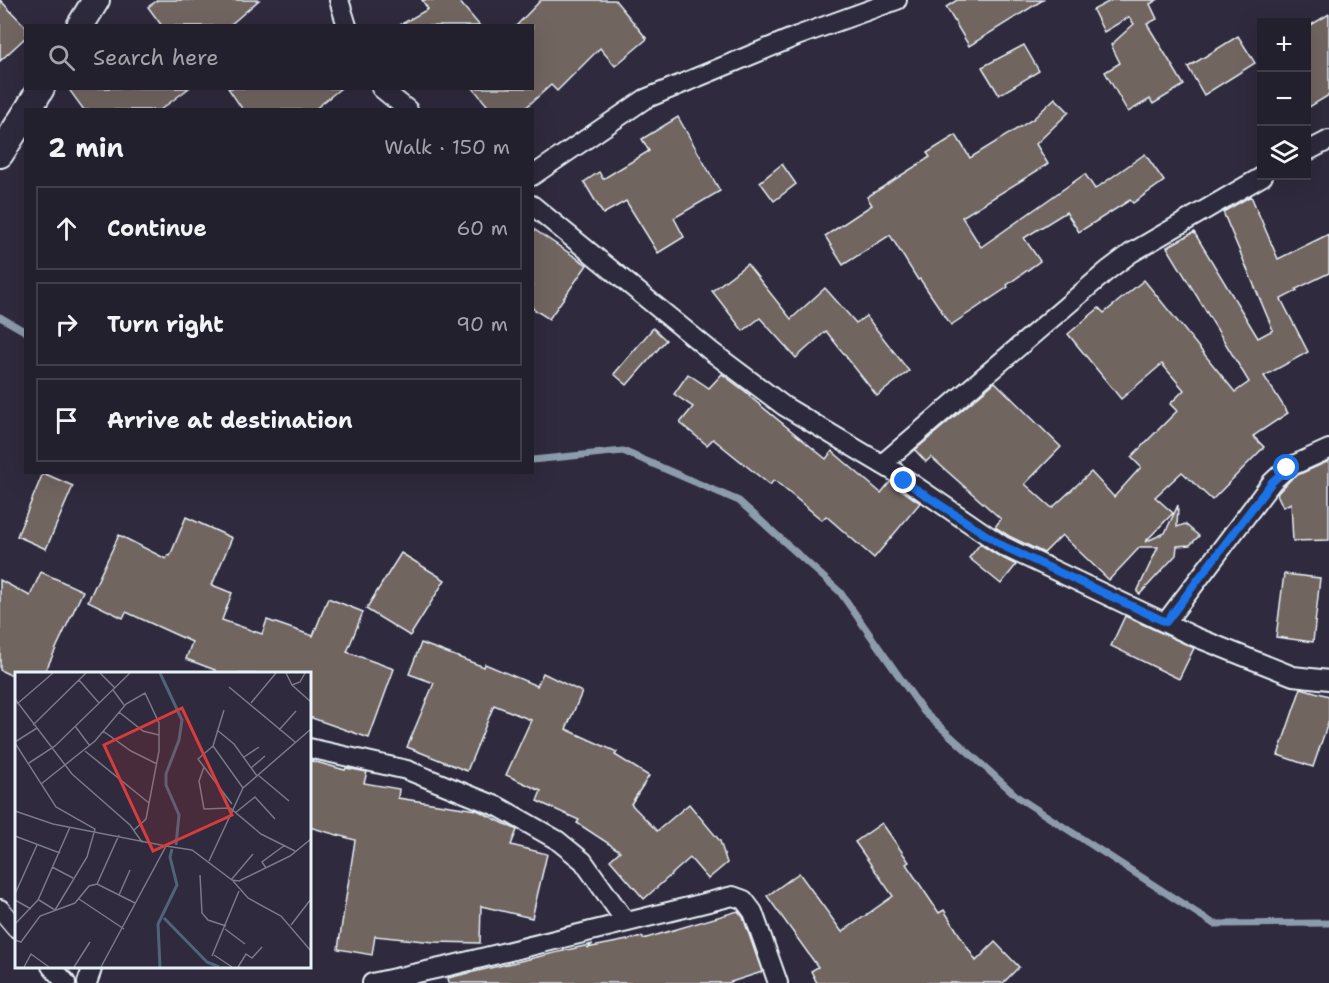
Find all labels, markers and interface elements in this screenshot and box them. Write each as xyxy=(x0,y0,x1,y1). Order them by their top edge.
map controls xyxy=(1257,18,1311,180)
button: + xyxy=(1257,18,1311,72)
search box xyxy=(24,24,534,90)
icon: search xyxy=(45,41,78,74)
text: Search here xyxy=(93,43,219,72)
button: − xyxy=(1257,72,1311,126)
button: layers xyxy=(1257,126,1311,180)
text: 2 min xyxy=(48,130,124,165)
text: Walk · 150 m xyxy=(384,134,510,160)
icon: ahead xyxy=(50,212,83,245)
text: Continue xyxy=(107,214,207,243)
text: 60 m xyxy=(456,215,508,241)
icon: right xyxy=(50,308,83,341)
text: Turn right xyxy=(107,310,224,339)
text: 90 m xyxy=(456,311,508,337)
icon: arrive xyxy=(50,404,83,437)
text: Arrive at destination xyxy=(107,406,353,435)
route start xyxy=(1273,454,1299,480)
route end xyxy=(890,467,916,493)
inset map xyxy=(15,672,310,968)

